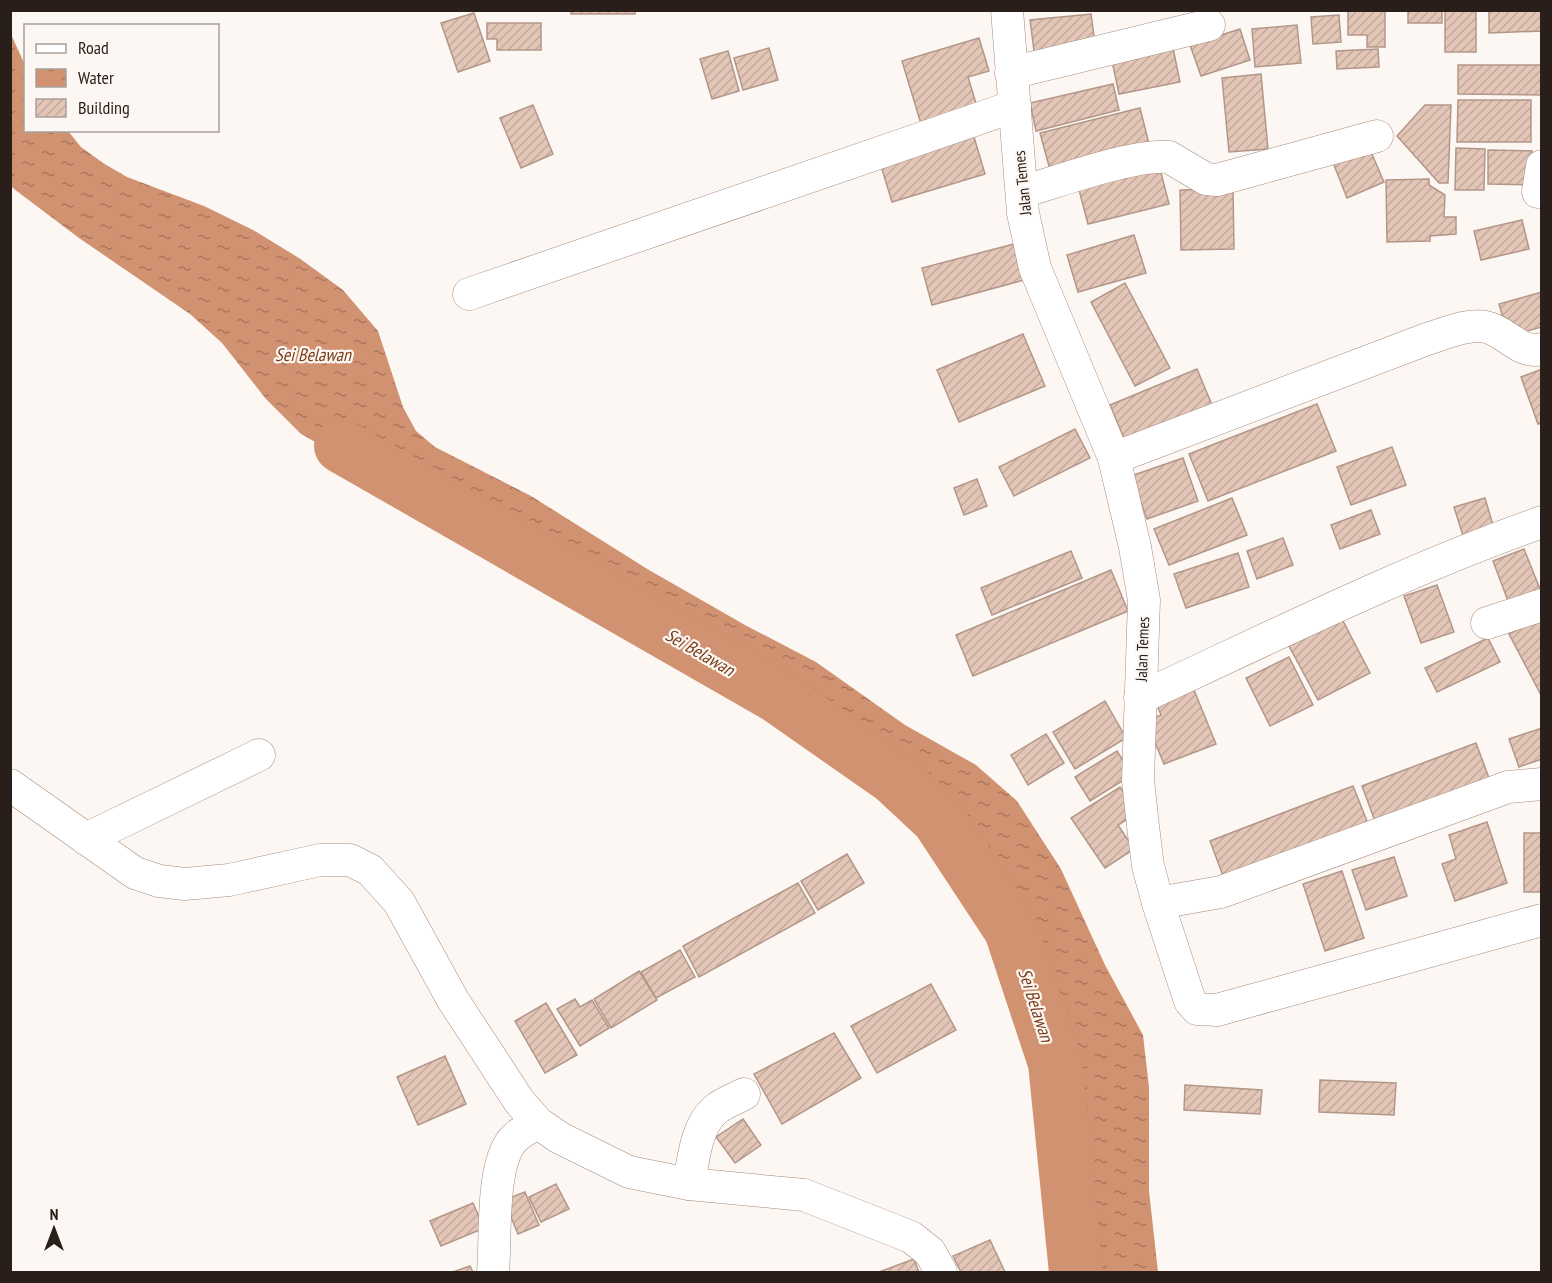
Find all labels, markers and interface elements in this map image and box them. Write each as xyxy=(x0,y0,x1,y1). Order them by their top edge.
legend xyxy=(24,24,219,132)
text: Road xyxy=(78,36,109,59)
text: Water xyxy=(78,66,114,89)
text: Building xyxy=(78,96,130,119)
street label: Jalan Temes xyxy=(1009,150,1035,217)
water label: Sei Belawan xyxy=(275,343,352,366)
street label: Jalan Temes xyxy=(1131,616,1153,683)
water label: Sei Belawan xyxy=(661,623,740,681)
water label: Sei Belawan xyxy=(1013,965,1059,1046)
north arrow xyxy=(24,1199,84,1259)
text: N xyxy=(50,1204,58,1224)

